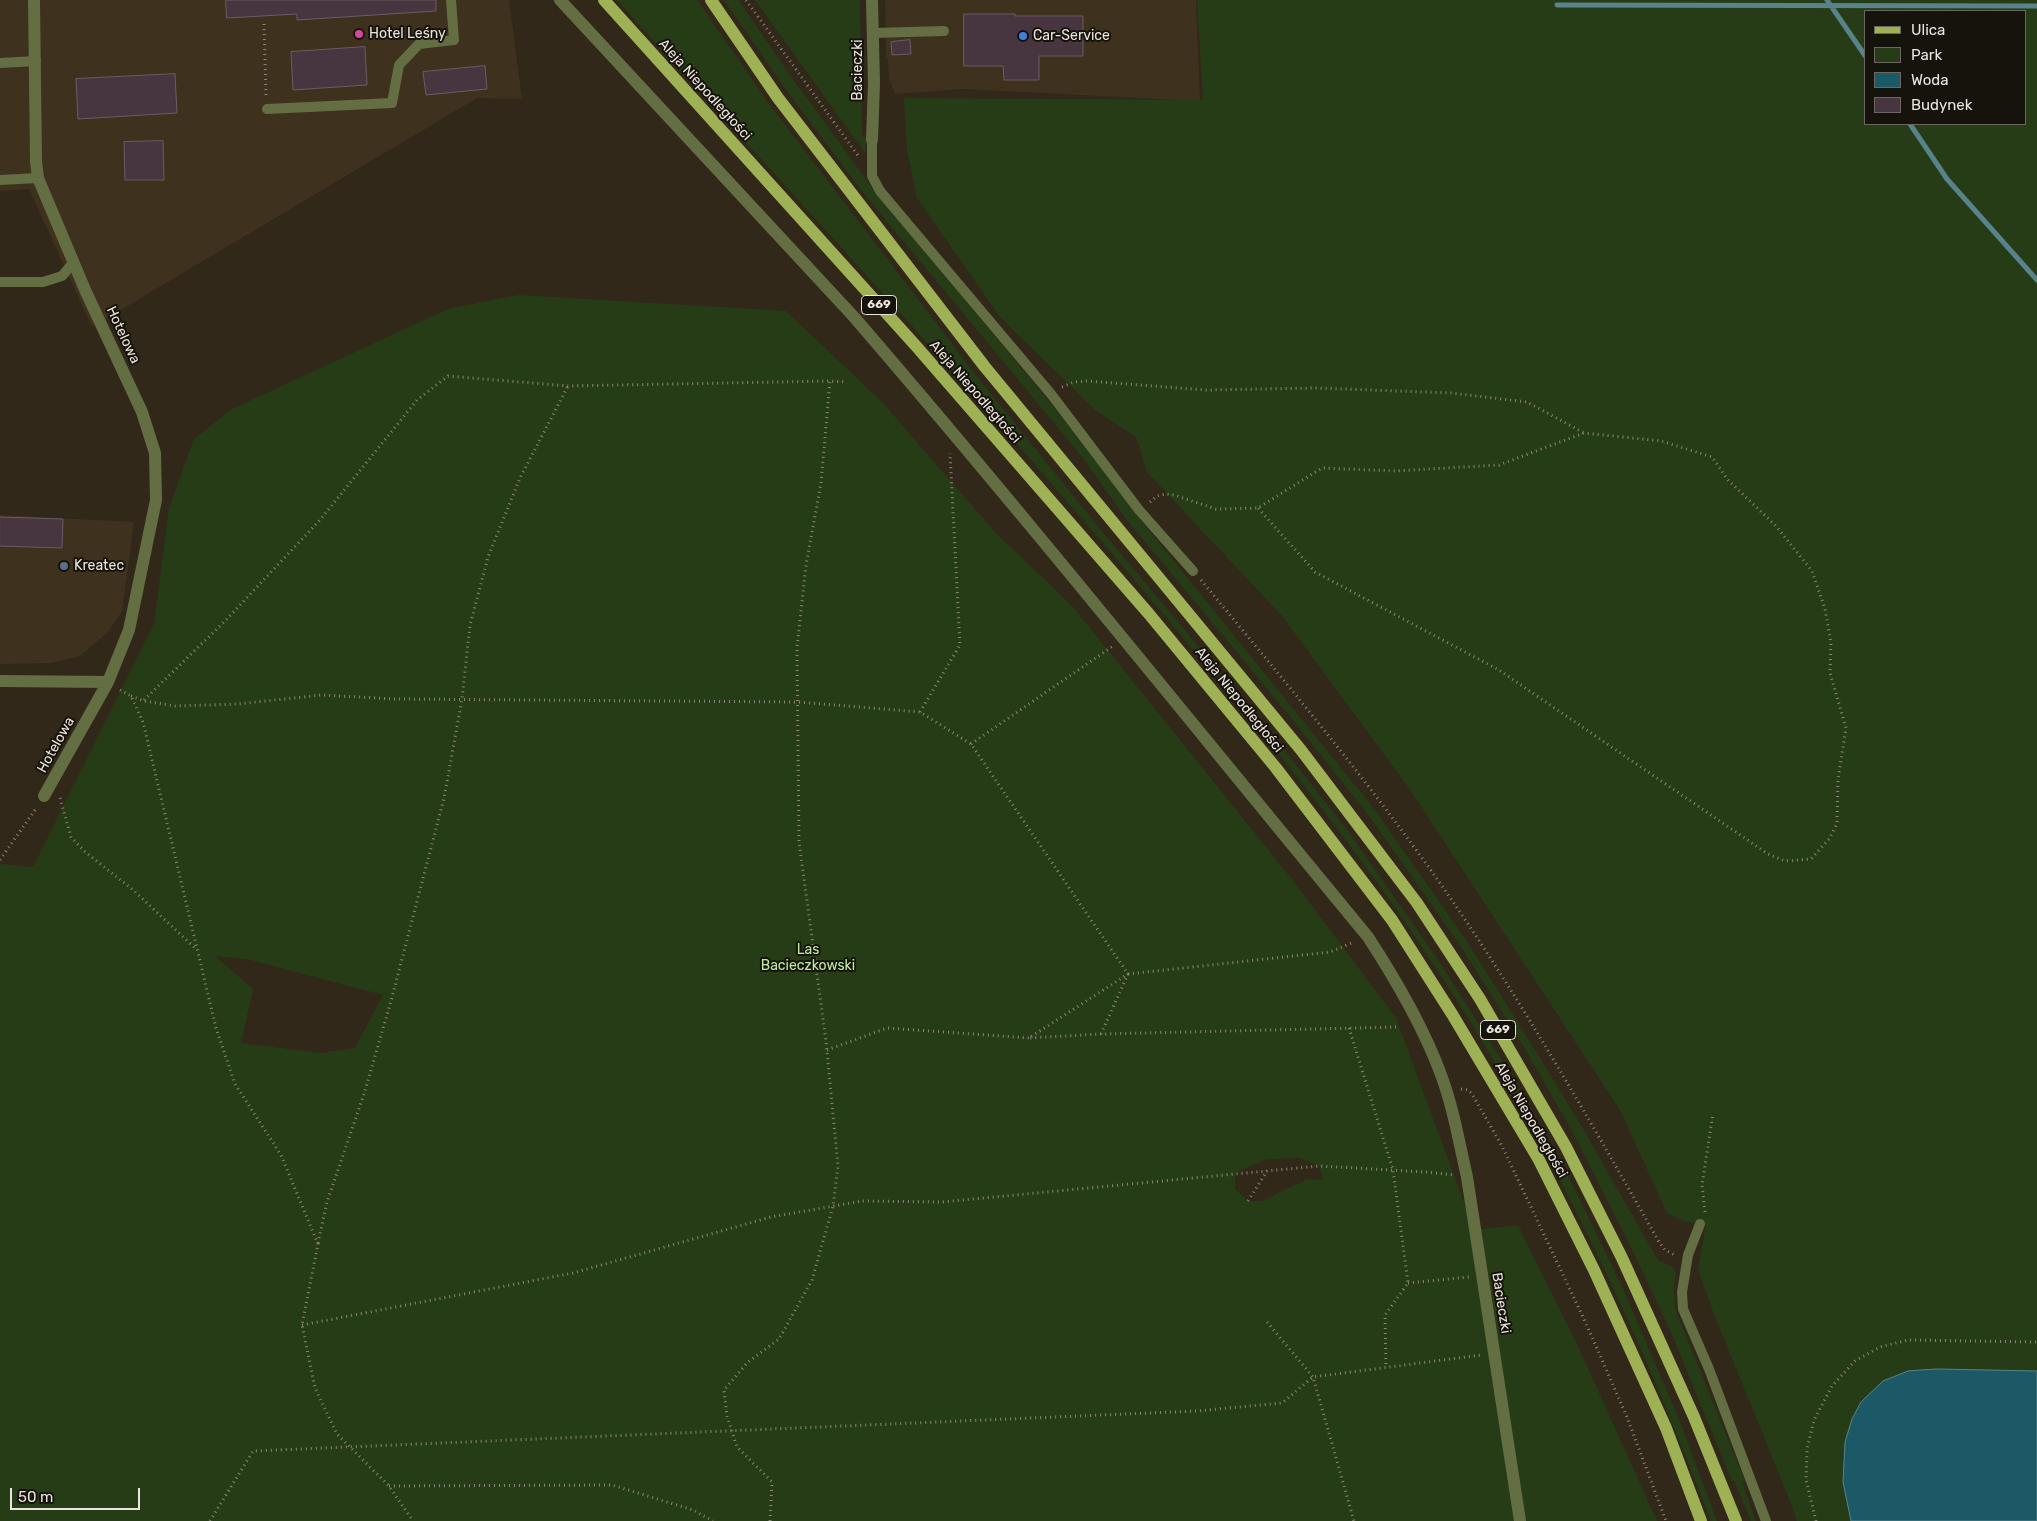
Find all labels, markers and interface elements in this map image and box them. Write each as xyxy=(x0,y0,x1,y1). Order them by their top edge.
legend xyxy=(1864,10,2027,125)
text: Ulica xyxy=(1911,21,1945,39)
place label: Hotel Leśny xyxy=(369,26,446,42)
marker: Hotel Leśny xyxy=(353,28,365,40)
place label: Car-Service xyxy=(1033,28,1110,44)
marker: Car-Service xyxy=(1017,30,1029,42)
street label: Aleja Niepodległości xyxy=(655,36,755,144)
street label: Bacieczki xyxy=(850,39,866,101)
text: Park xyxy=(1911,46,1942,64)
text: Woda xyxy=(1911,71,1949,89)
text: Budynek xyxy=(1911,96,1973,114)
road number: 669 xyxy=(862,296,896,314)
street label: Hotelowa xyxy=(102,304,144,366)
street label: Aleja Niepodległości xyxy=(926,337,1024,447)
place label: Kreatec xyxy=(74,558,124,574)
marker: Kreatec xyxy=(58,560,70,572)
street label: Aleja Niepodległości xyxy=(1191,644,1287,756)
street label: Hotelowa xyxy=(34,714,78,776)
park label: Las Bacieczkowski xyxy=(761,942,855,974)
road number: 669 xyxy=(1480,1020,1516,1040)
street label: Aleja Niepodległości xyxy=(1491,1059,1571,1181)
street label: Bacieczki xyxy=(1488,1271,1514,1335)
scale bar xyxy=(12,1478,142,1510)
text: 50 m xyxy=(18,1488,53,1506)

